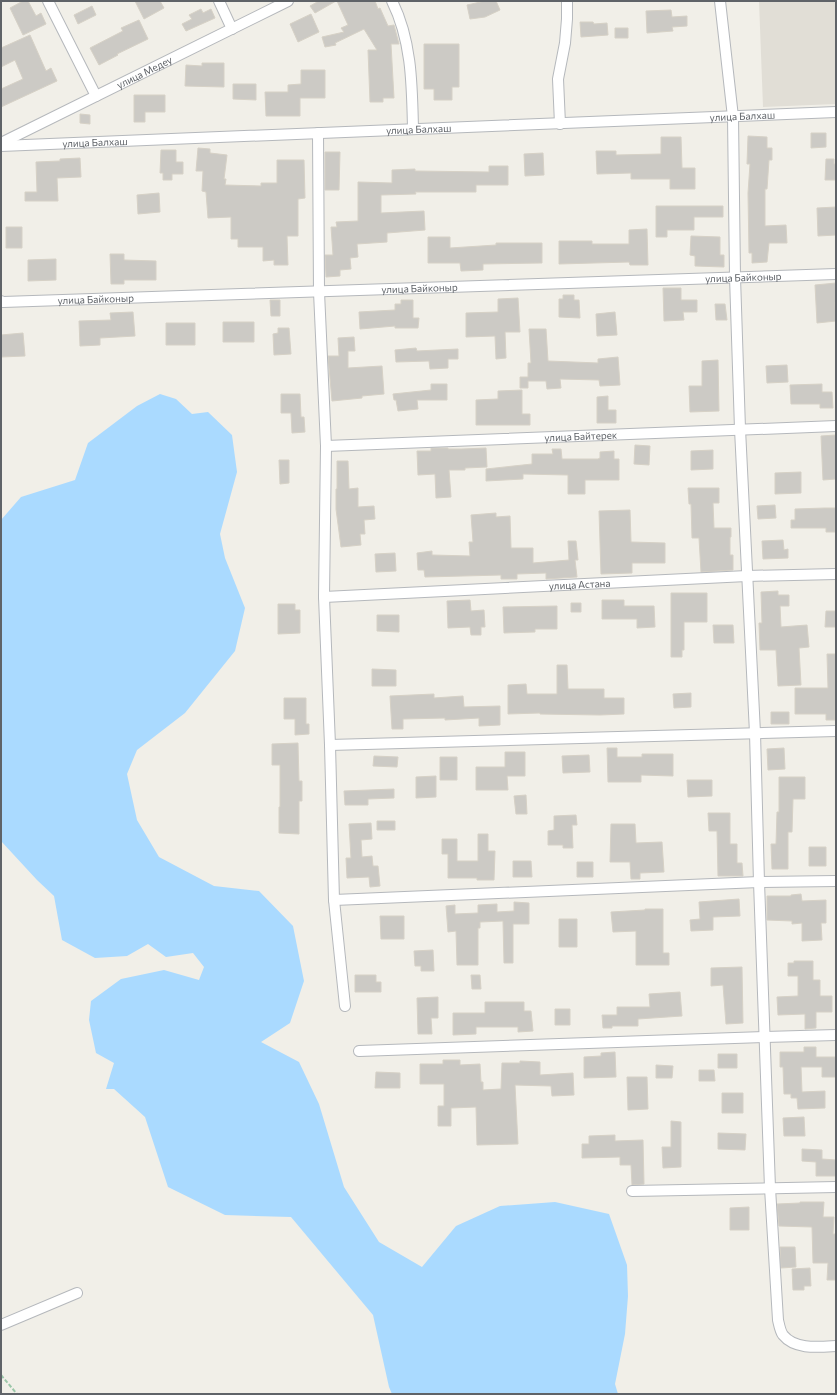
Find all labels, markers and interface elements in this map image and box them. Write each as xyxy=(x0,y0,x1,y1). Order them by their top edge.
street label: улица Медеу xyxy=(115,53,174,91)
street label: улица Балхаш xyxy=(709,108,775,123)
street label: улица Балхаш xyxy=(386,122,452,136)
street label: улица Балхаш xyxy=(62,135,128,150)
street label: улица Байконыр xyxy=(705,270,782,284)
street label: улица Байконыр xyxy=(381,281,458,295)
street label: улица Байконыр xyxy=(57,292,134,306)
street label: улица Байтерек xyxy=(544,429,618,443)
street label: улица Астана xyxy=(549,577,611,592)

